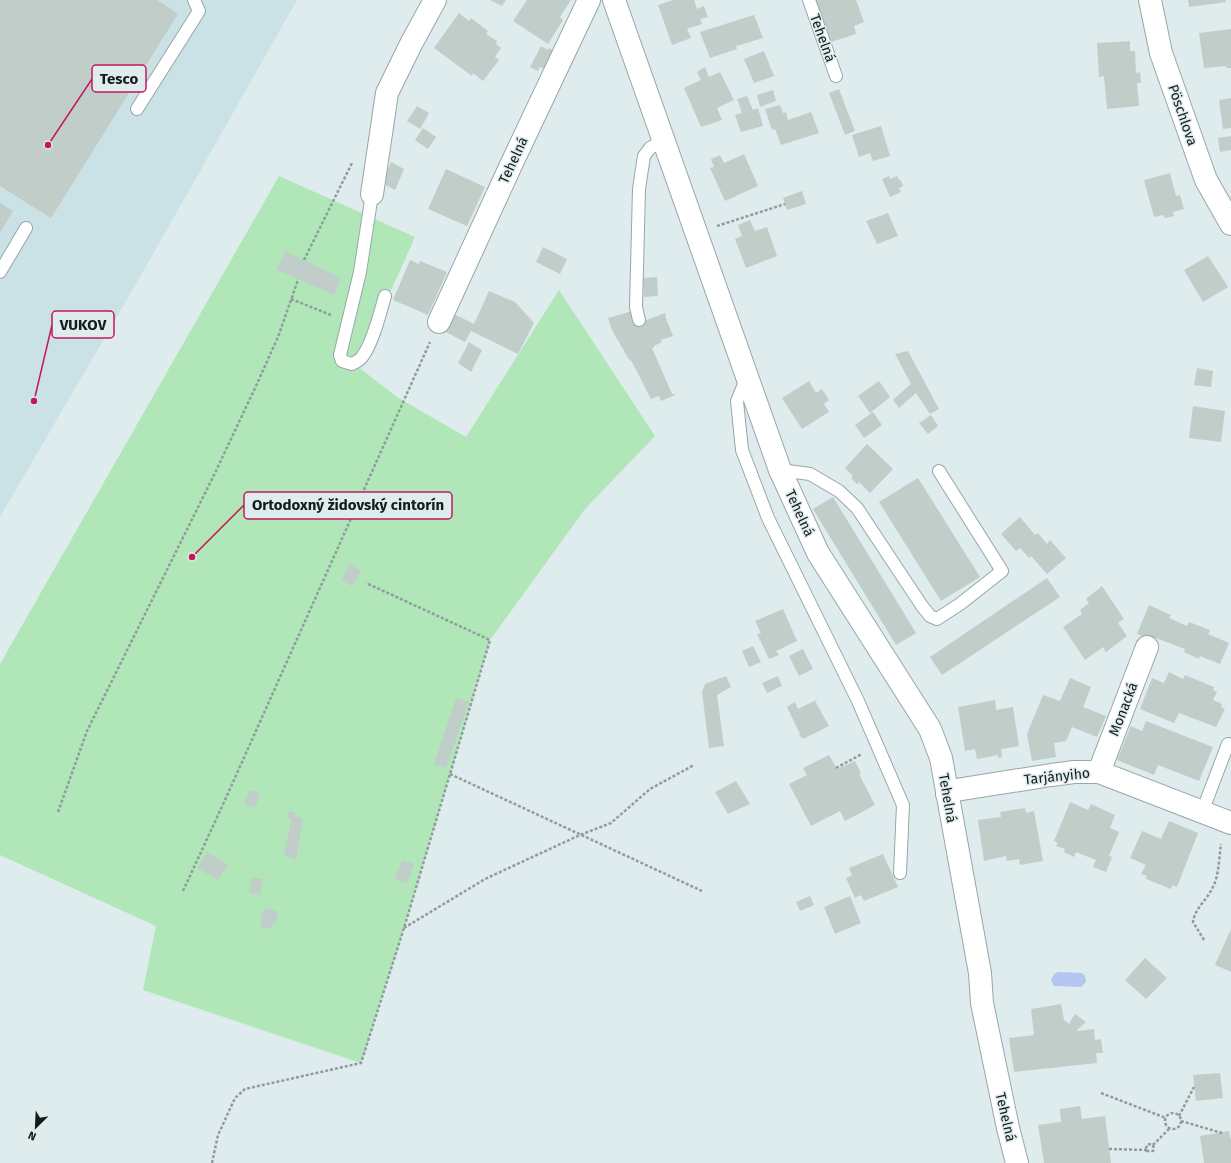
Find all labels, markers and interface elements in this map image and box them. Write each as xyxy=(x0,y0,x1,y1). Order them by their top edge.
street label: Tehelná xyxy=(806,12,839,65)
callout: Tesco xyxy=(92,65,146,92)
text: Tesco xyxy=(100,70,138,88)
street label: Pöschlova xyxy=(1164,82,1201,148)
street label: Tehelná xyxy=(495,134,532,186)
callout: VUKOV xyxy=(52,311,114,338)
text: VUKOV xyxy=(59,316,107,334)
street label: Tehelná xyxy=(781,487,818,539)
callout: Ortodoxný židovský cintorín xyxy=(244,492,452,519)
text: Ortodoxný židovský cintorín xyxy=(252,496,444,514)
street label: Monacká xyxy=(1105,680,1141,738)
street label: Tarjányiho xyxy=(1023,765,1091,788)
street label: Tehelná xyxy=(935,772,960,824)
street label: Tehelná xyxy=(992,1091,1019,1143)
north arrow xyxy=(16,1107,56,1147)
text: N xyxy=(26,1128,38,1143)

